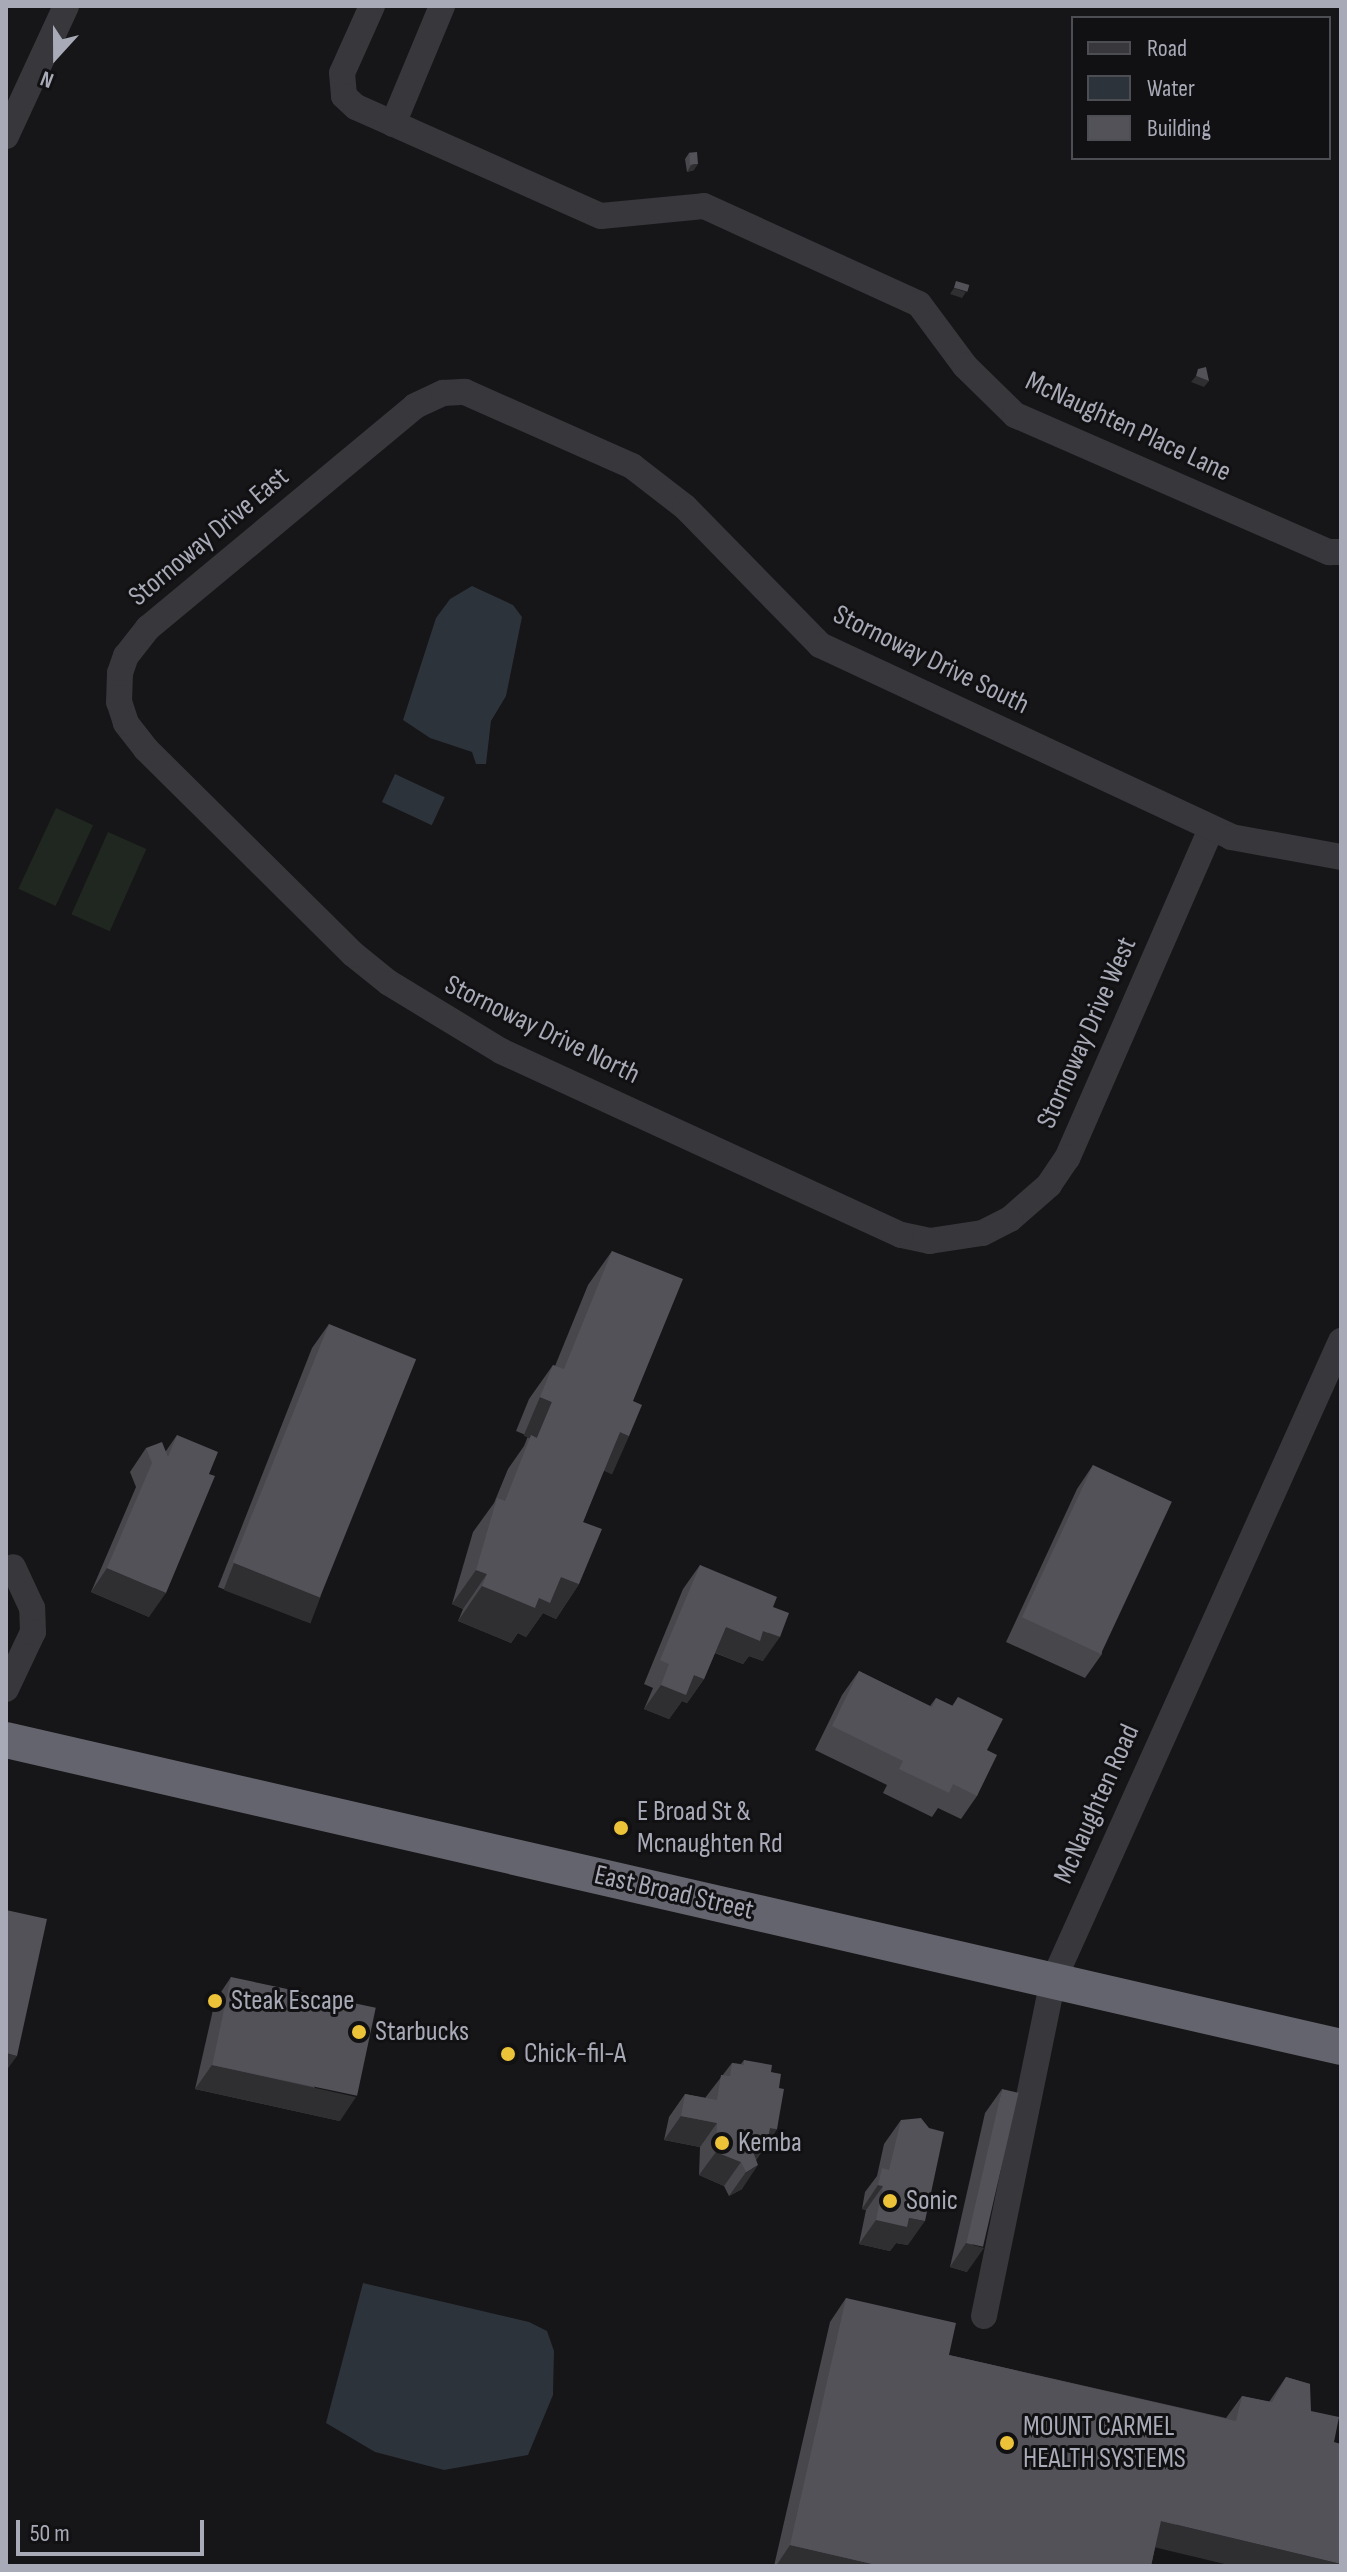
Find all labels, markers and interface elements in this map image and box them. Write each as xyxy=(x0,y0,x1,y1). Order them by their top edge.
north arrow xyxy=(16,16,96,96)
legend xyxy=(1071,16,1331,160)
text: Road xyxy=(1147,34,1187,63)
text: N xyxy=(37,64,58,94)
text: Water xyxy=(1147,74,1195,103)
text: Building xyxy=(1147,114,1211,143)
street label: McNaughten Place Lane xyxy=(1020,365,1236,489)
street label: Stornoway Drive East xyxy=(122,460,296,614)
street label: Stornoway Drive South xyxy=(828,598,1034,722)
street label: Stornoway Drive West xyxy=(1030,932,1144,1134)
street label: Stornoway Drive North xyxy=(439,968,645,1092)
street label: McNaughten Road xyxy=(1047,1719,1147,1889)
place label: E Broad St & Mcnaughten Rd xyxy=(637,1795,783,1861)
marker: E Broad St & Mcnaughten Rd xyxy=(612,1819,630,1837)
street label: East Broad Street xyxy=(591,1858,757,1928)
place label: Steak Escape xyxy=(231,1984,355,2018)
marker: Steak Escape xyxy=(206,1992,224,2010)
place label: Starbucks xyxy=(375,2015,469,2049)
marker: Starbucks xyxy=(350,2023,368,2041)
place label: Chick-fil-A xyxy=(524,2037,626,2071)
marker: Chick-fil-A xyxy=(499,2045,517,2063)
place label: Kemba xyxy=(738,2126,802,2160)
marker: Kemba xyxy=(713,2134,731,2152)
place label: Sonic xyxy=(906,2184,958,2218)
marker: Sonic xyxy=(881,2192,899,2210)
place label: MOUNT CARMEL HEALTH SYSTEMS xyxy=(1023,2410,1186,2476)
marker: MOUNT CARMEL HEALTH SYSTEMS xyxy=(998,2434,1016,2452)
scale bar xyxy=(20,2504,208,2554)
text: 50 m xyxy=(30,2519,70,2548)

